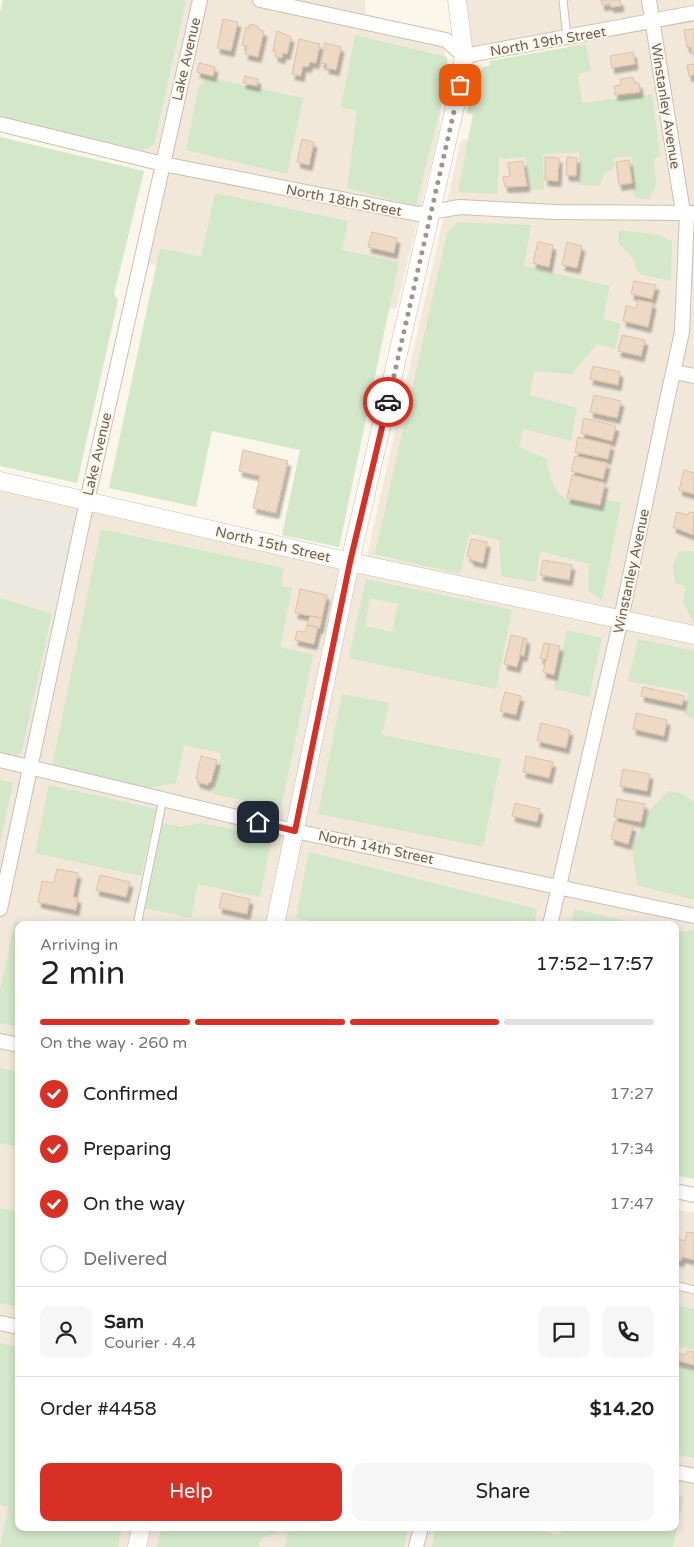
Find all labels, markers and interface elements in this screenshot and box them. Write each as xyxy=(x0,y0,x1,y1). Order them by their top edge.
street label: Lake Avenue xyxy=(169,16,204,102)
street label: North 19th Street xyxy=(489,23,608,60)
street label: Winstanley Avenue xyxy=(647,42,684,170)
pin xyxy=(439,64,481,106)
icon: bag xyxy=(446,71,474,99)
street label: North 18th Street xyxy=(285,181,404,220)
courier xyxy=(363,377,413,427)
icon: car xyxy=(374,388,402,416)
street label: Lake Avenue xyxy=(80,411,115,497)
street label: Winstanley Avenue xyxy=(610,507,653,635)
street label: North 15th Street xyxy=(214,523,333,566)
pin xyxy=(237,801,279,843)
icon: home xyxy=(244,808,272,836)
street label: North 14th Street xyxy=(317,827,436,868)
text: Arriving in xyxy=(40,935,118,955)
text: 17:52–17:57 xyxy=(536,953,654,975)
text: 2 min xyxy=(40,955,125,993)
text: On the way · 260 m xyxy=(40,1033,187,1053)
icon: check xyxy=(40,1080,68,1108)
text: Confirmed xyxy=(83,1083,178,1105)
text: 17:27 xyxy=(610,1084,654,1104)
icon: check xyxy=(40,1135,68,1163)
text: Preparing xyxy=(83,1138,172,1160)
text: 17:34 xyxy=(610,1139,654,1159)
icon: check xyxy=(40,1190,68,1218)
text: On the way xyxy=(83,1193,185,1215)
text: 17:47 xyxy=(610,1194,654,1214)
text: Delivered xyxy=(83,1248,168,1270)
button: person xyxy=(40,1306,92,1358)
button: chat xyxy=(538,1306,590,1358)
button: phone xyxy=(602,1306,654,1358)
text: Sam xyxy=(104,1311,144,1333)
text: Courier · 4.4 xyxy=(104,1333,196,1353)
text: Order #4458 xyxy=(40,1398,157,1420)
text: $14.20 xyxy=(590,1398,654,1420)
button: Help xyxy=(40,1463,342,1521)
button: Share xyxy=(352,1463,654,1521)

